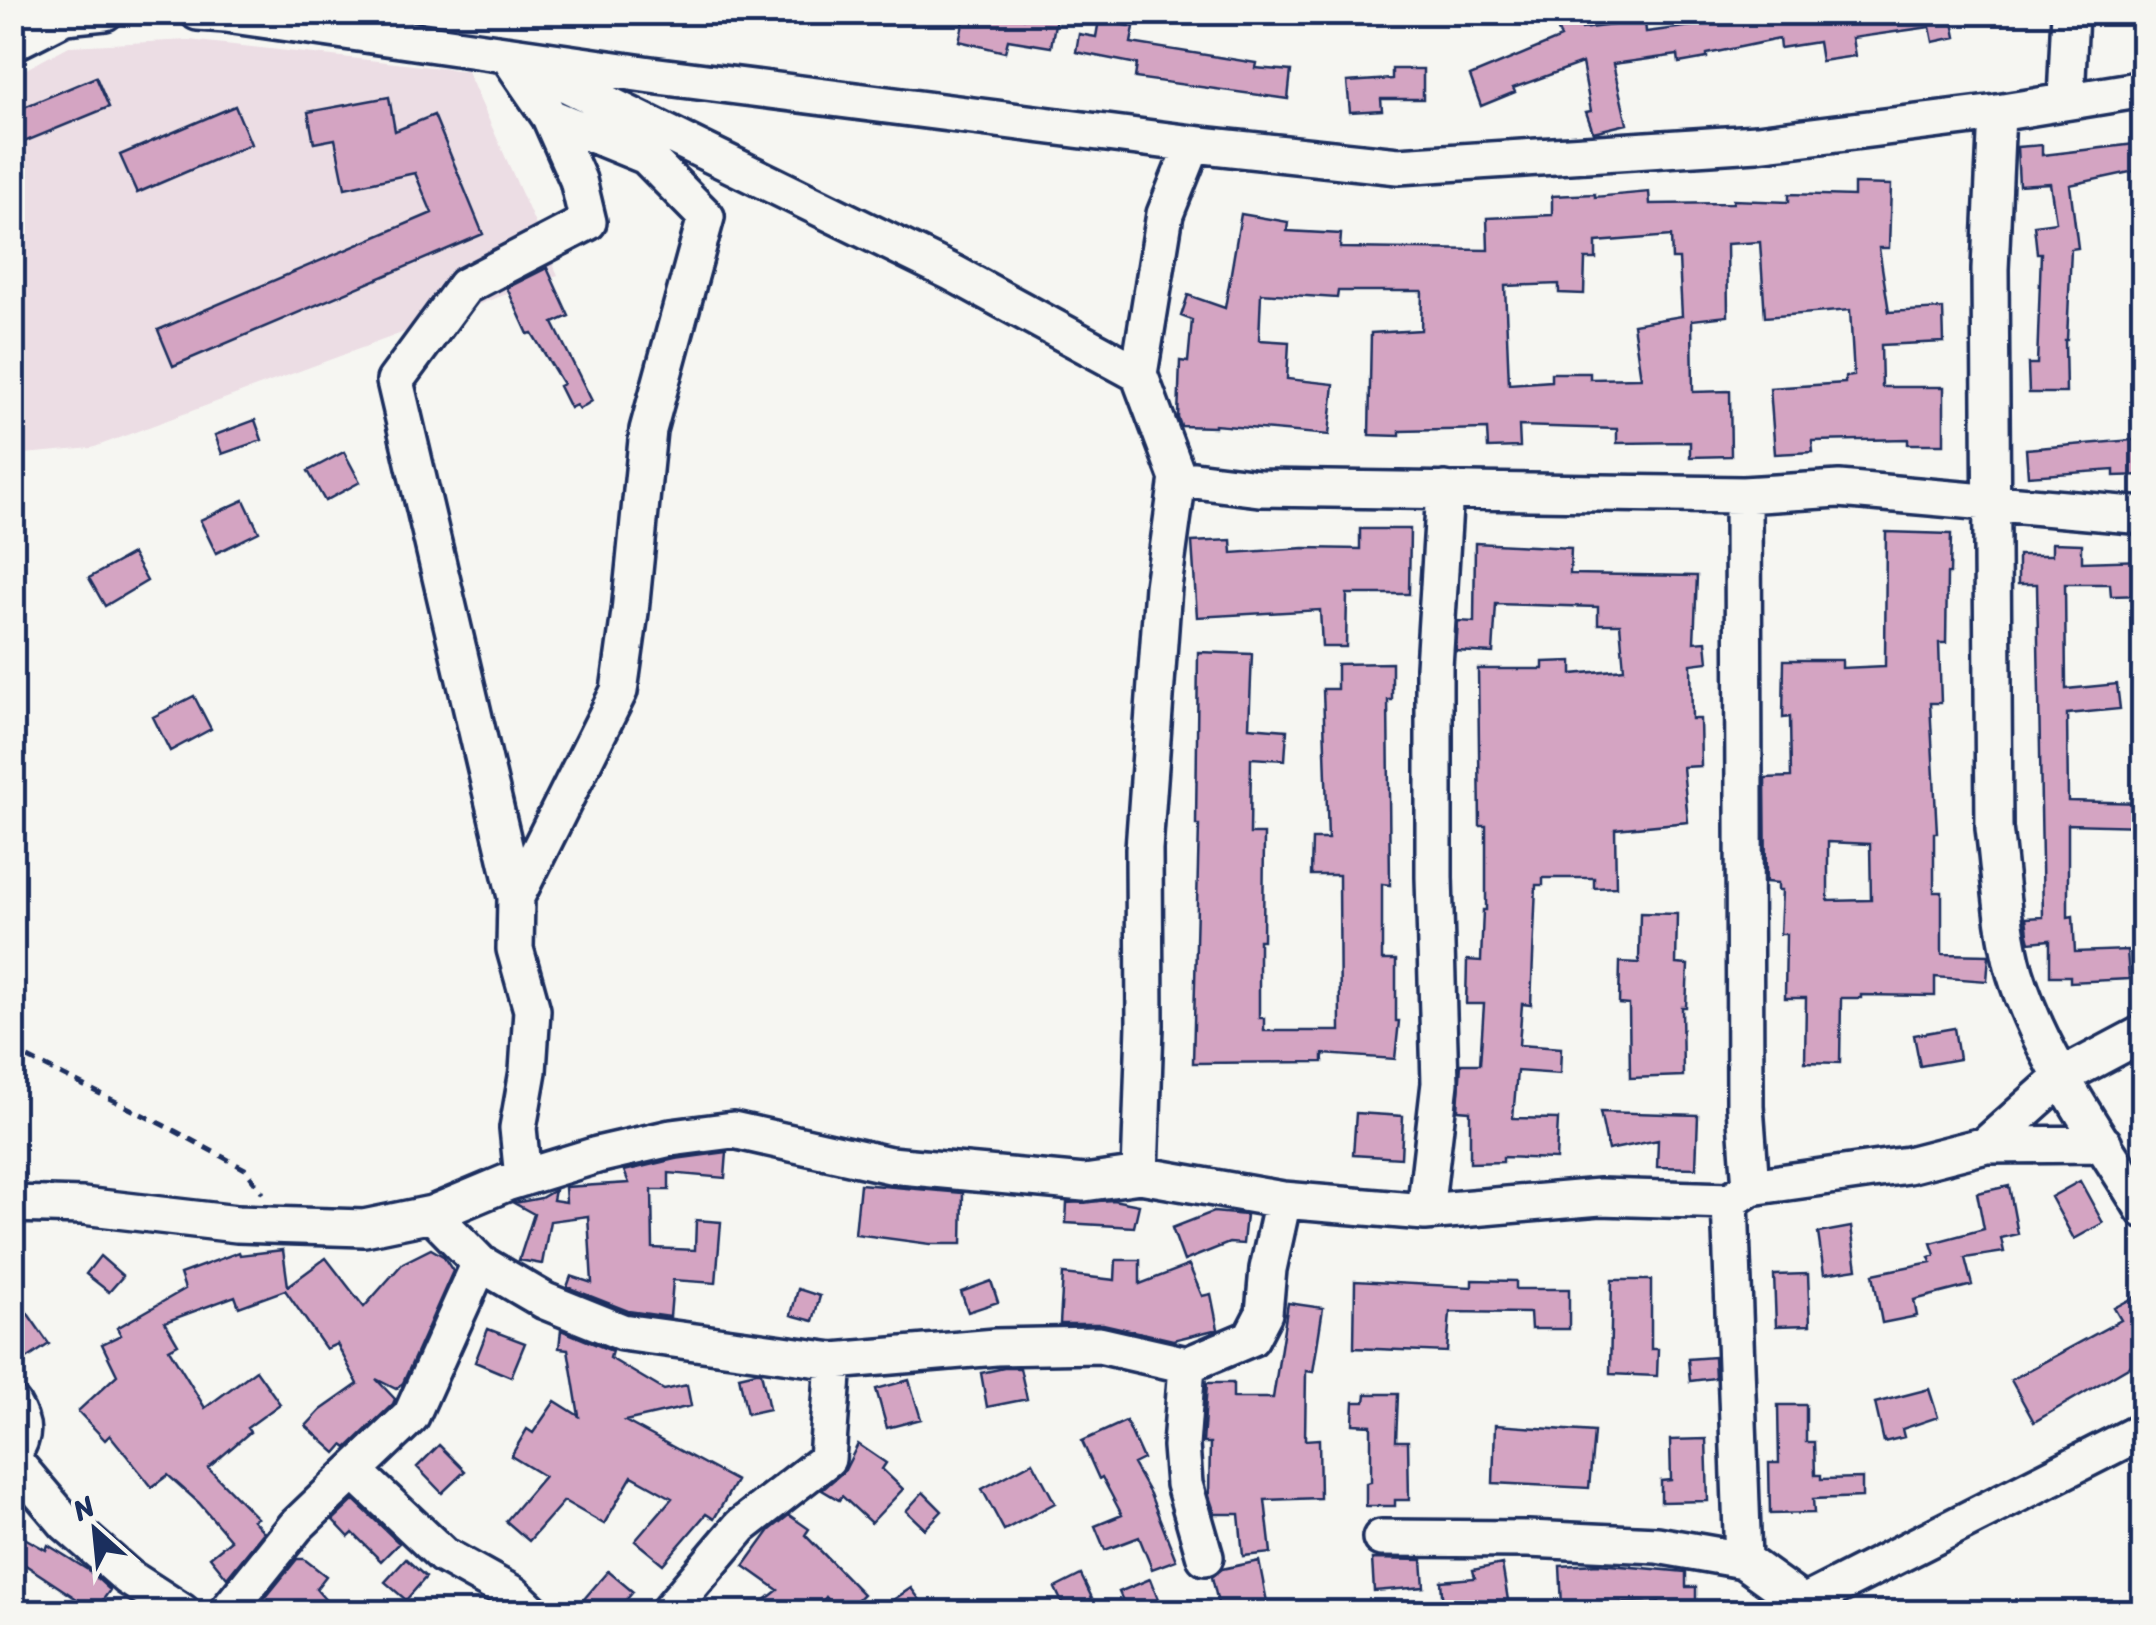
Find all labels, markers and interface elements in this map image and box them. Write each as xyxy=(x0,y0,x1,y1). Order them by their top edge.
north arrow xyxy=(45,1480,145,1580)
text: N xyxy=(63,1482,104,1535)

